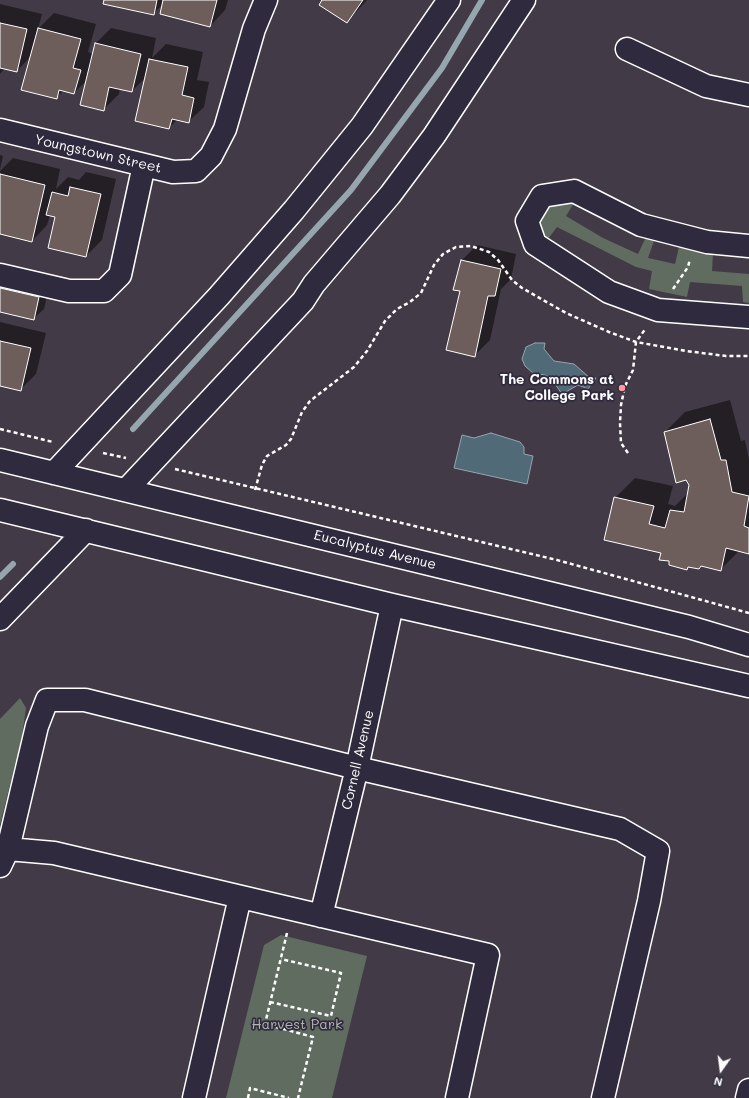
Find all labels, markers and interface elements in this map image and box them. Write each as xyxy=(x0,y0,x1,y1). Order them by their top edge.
street label: Youngstown Street xyxy=(33,131,163,177)
place label: The Commons at College Park xyxy=(500,372,614,404)
marker: The Commons at College Park xyxy=(617,383,627,393)
street label: Eucalyptus Avenue xyxy=(312,527,438,573)
street label: Cornell Avenue xyxy=(338,709,378,811)
park label: Harvest Park xyxy=(252,1017,342,1033)
north arrow xyxy=(701,1050,741,1090)
text: N xyxy=(712,1074,724,1090)

